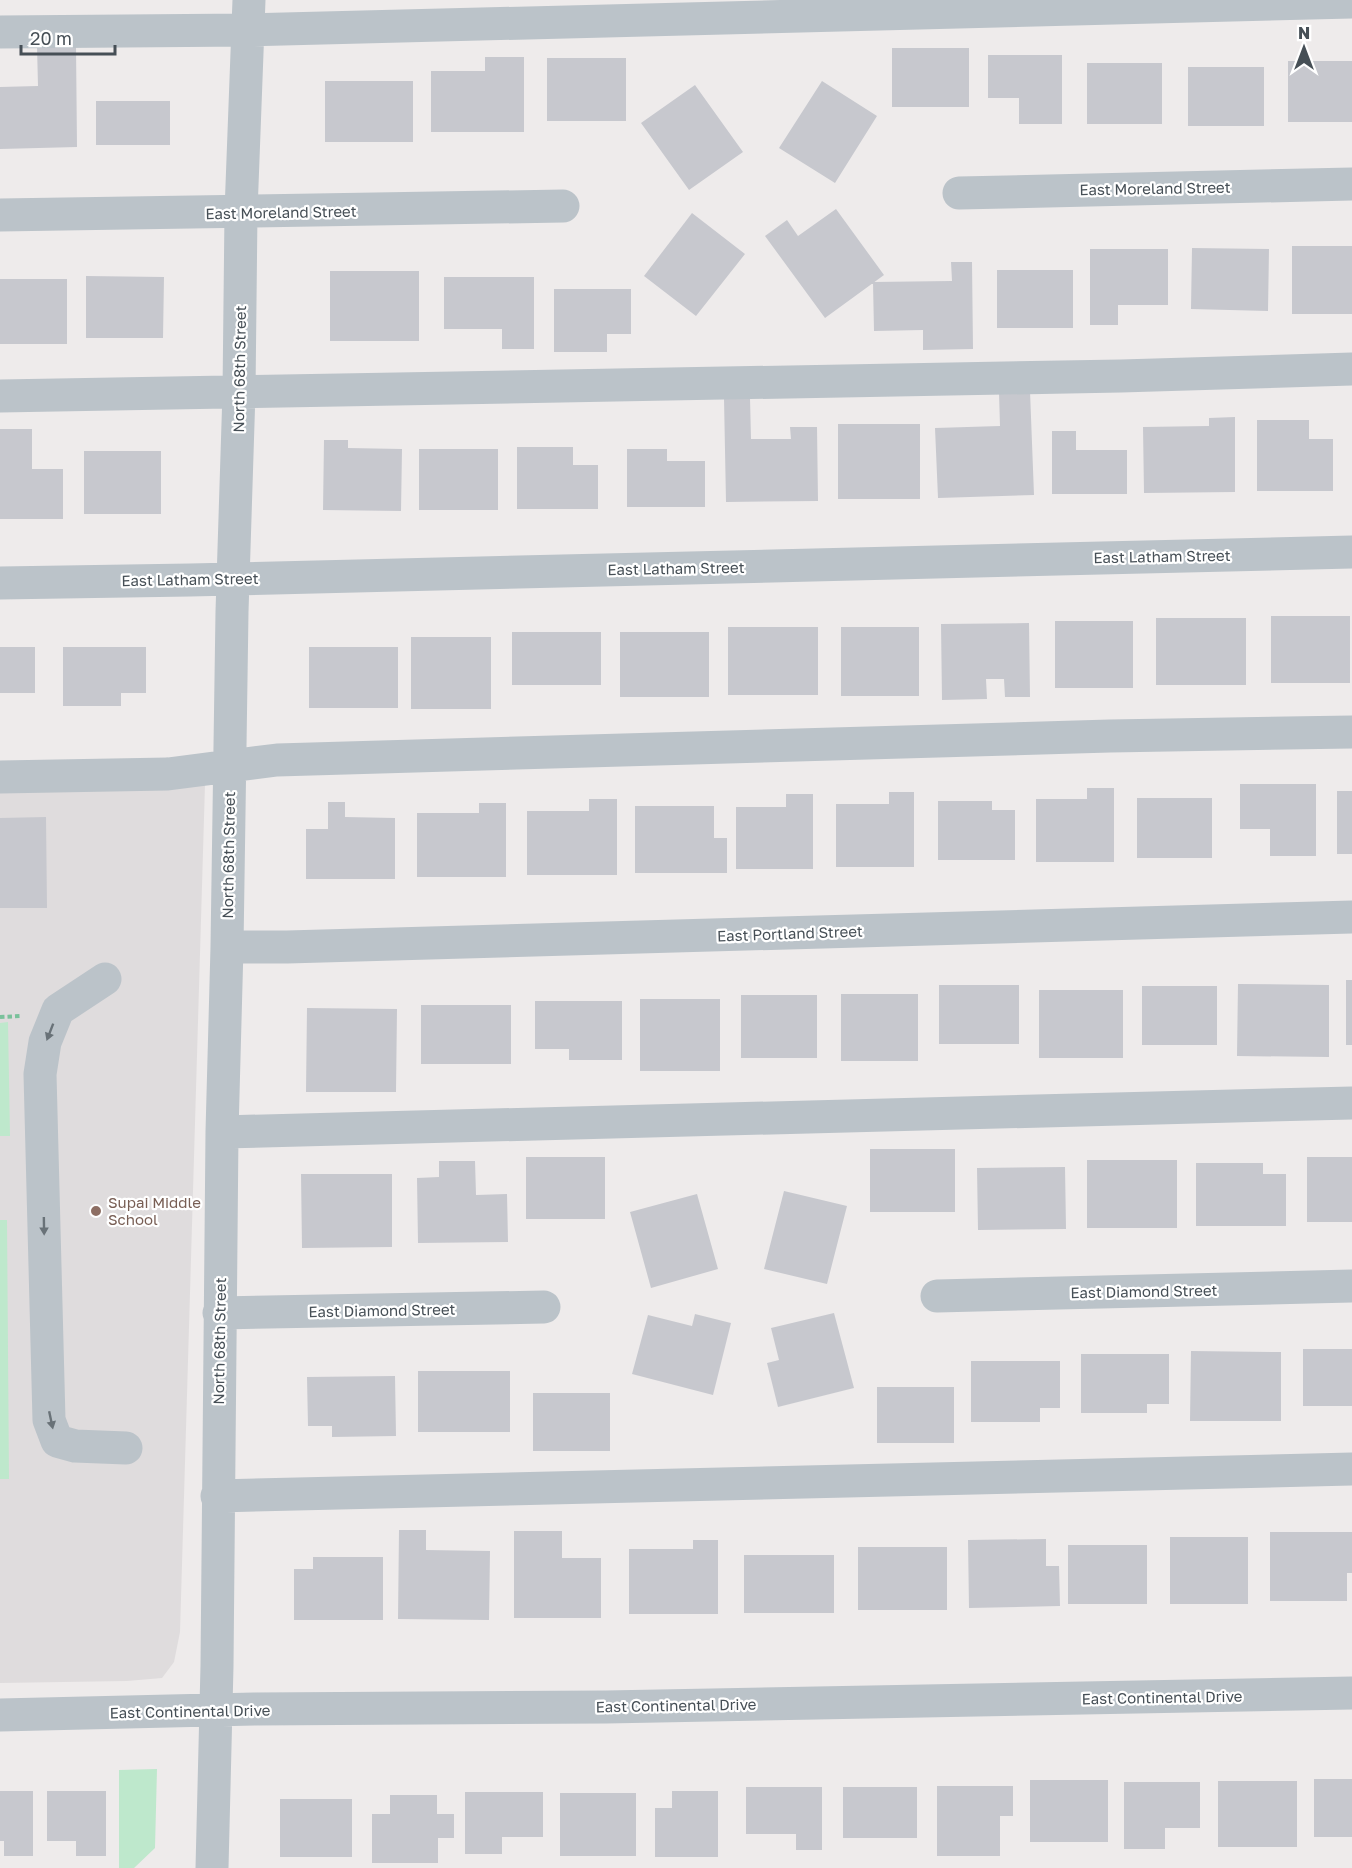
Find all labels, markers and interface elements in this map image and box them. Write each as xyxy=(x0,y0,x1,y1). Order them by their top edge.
scale bar xyxy=(21,18,116,56)
north arrow xyxy=(1274,18,1334,78)
text: N xyxy=(1298,23,1310,43)
text: 20 m xyxy=(30,27,72,49)
street label: East Moreland Street xyxy=(1079,178,1231,198)
street label: East Moreland Street xyxy=(205,202,357,222)
street label: North 68th Street xyxy=(229,305,249,433)
street label: East Latham Street xyxy=(1093,546,1231,566)
street label: East Latham Street xyxy=(607,558,745,578)
street label: East Latham Street xyxy=(121,569,259,589)
street label: North 68th Street xyxy=(218,791,238,919)
street label: East Portland Street xyxy=(717,921,863,945)
one-way arrow xyxy=(44,1023,54,1041)
place label: Supai Middle School xyxy=(108,1193,201,1228)
marker: Supai Middle School xyxy=(89,1204,103,1218)
one-way arrow xyxy=(39,1216,49,1235)
street label: North 68th Street xyxy=(209,1277,229,1405)
street label: East Diamond Street xyxy=(1070,1281,1218,1301)
street label: East Diamond Street xyxy=(308,1300,456,1320)
one-way arrow xyxy=(47,1411,56,1430)
street label: East Continental Drive xyxy=(1082,1687,1243,1707)
street label: East Continental Drive xyxy=(596,1695,757,1715)
street label: East Continental Drive xyxy=(110,1701,271,1721)

